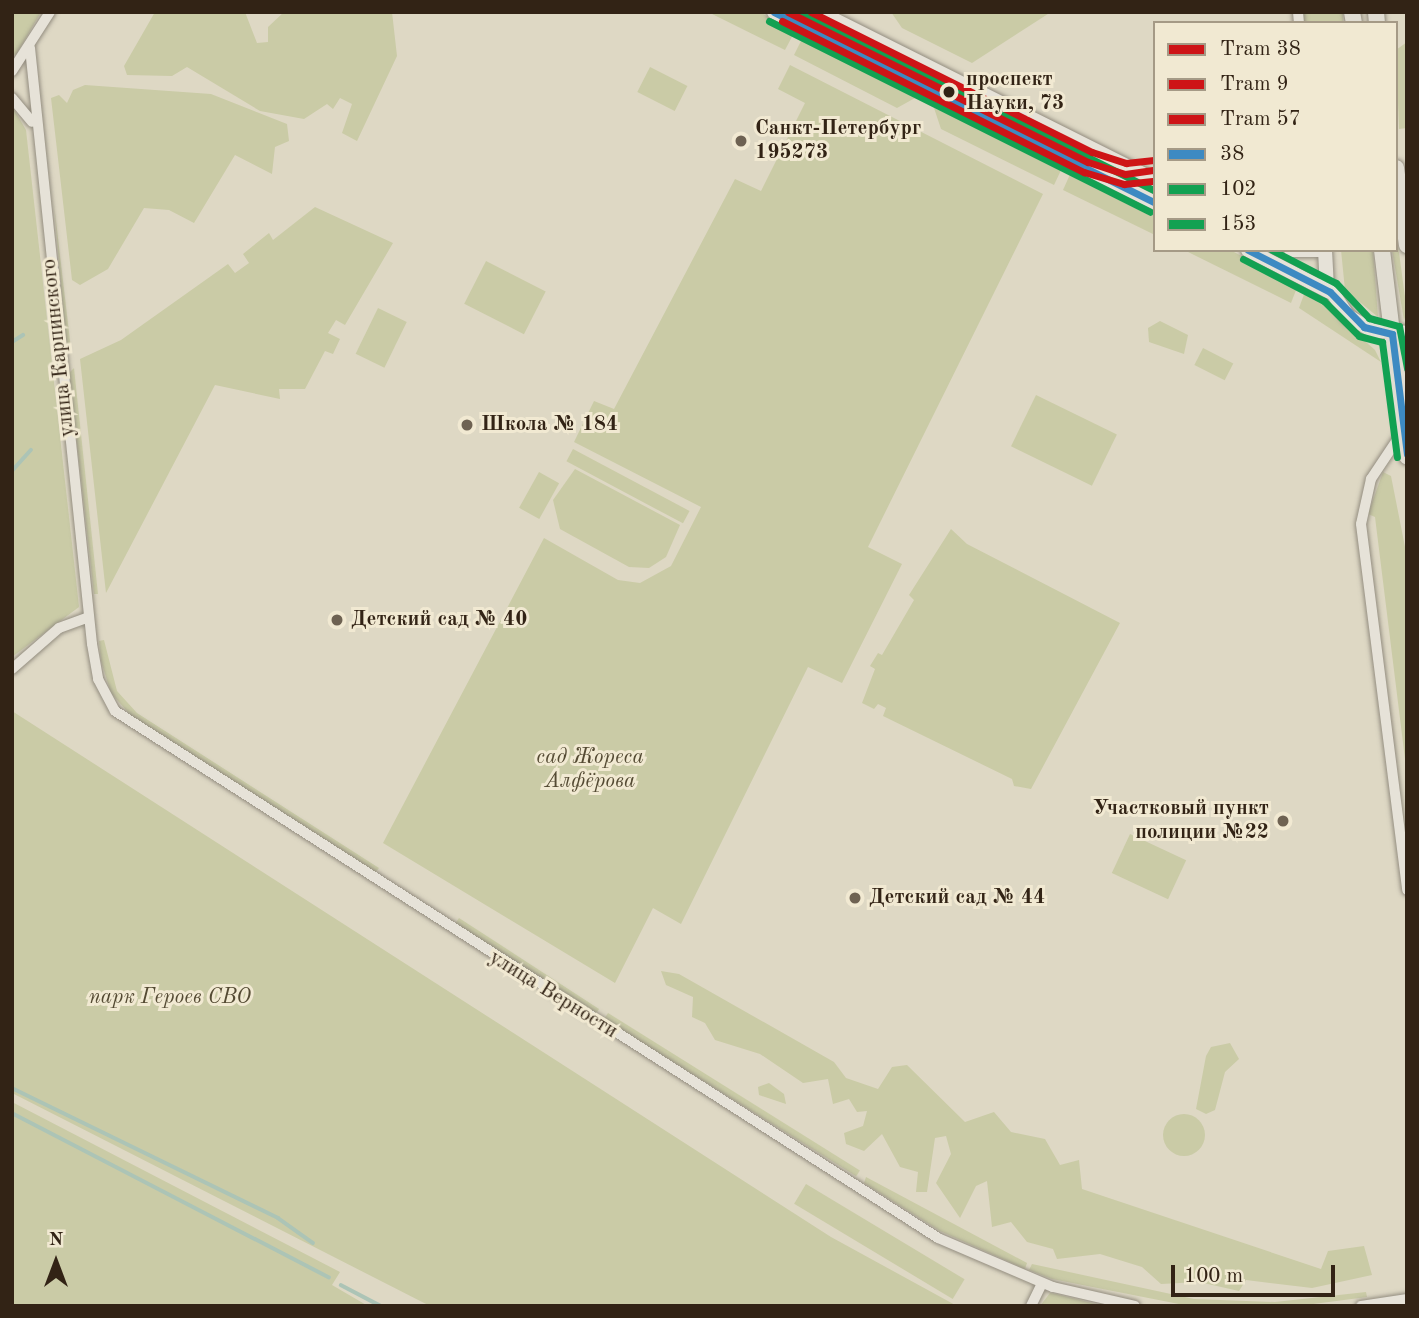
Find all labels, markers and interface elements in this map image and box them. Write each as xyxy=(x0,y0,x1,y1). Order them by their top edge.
legend xyxy=(1153,21,1398,252)
text: Tram 38 xyxy=(1220,39,1301,60)
place label: проспект Науки, 73 xyxy=(966,67,1064,117)
text: Tram 9 xyxy=(1220,74,1289,95)
marker: проспект Науки, 73 xyxy=(938,81,960,103)
text: Tram 57 xyxy=(1220,109,1301,130)
place label: Санкт-Петербург 195273 xyxy=(755,116,921,166)
marker: Санкт-Петербург 195273 xyxy=(733,133,749,149)
text: 38 xyxy=(1220,144,1244,165)
text: 102 xyxy=(1220,179,1257,200)
text: 153 xyxy=(1220,214,1257,235)
street label: улица Карпинского xyxy=(37,258,81,438)
place label: Школа № 184 xyxy=(481,412,618,438)
marker: Школа № 184 xyxy=(459,417,475,433)
place label: Детский сад № 40 xyxy=(351,607,527,633)
marker: Детский сад № 40 xyxy=(329,612,345,628)
park label: сад Жореса Алфёрова xyxy=(536,745,644,795)
place label: Участковый пункт полиции №22 xyxy=(1093,796,1269,846)
marker: Участковый пункт полиции №22 xyxy=(1275,813,1291,829)
place label: Детский сад № 44 xyxy=(869,885,1045,911)
marker: Детский сад № 44 xyxy=(847,890,863,906)
street label: улица Верности xyxy=(484,945,622,1045)
park label: парк Героев СВО xyxy=(89,985,251,1011)
north arrow xyxy=(21,1227,91,1297)
text: N xyxy=(49,1231,63,1250)
scale bar xyxy=(1174,1252,1338,1296)
text: 100 m xyxy=(1184,1266,1243,1287)

